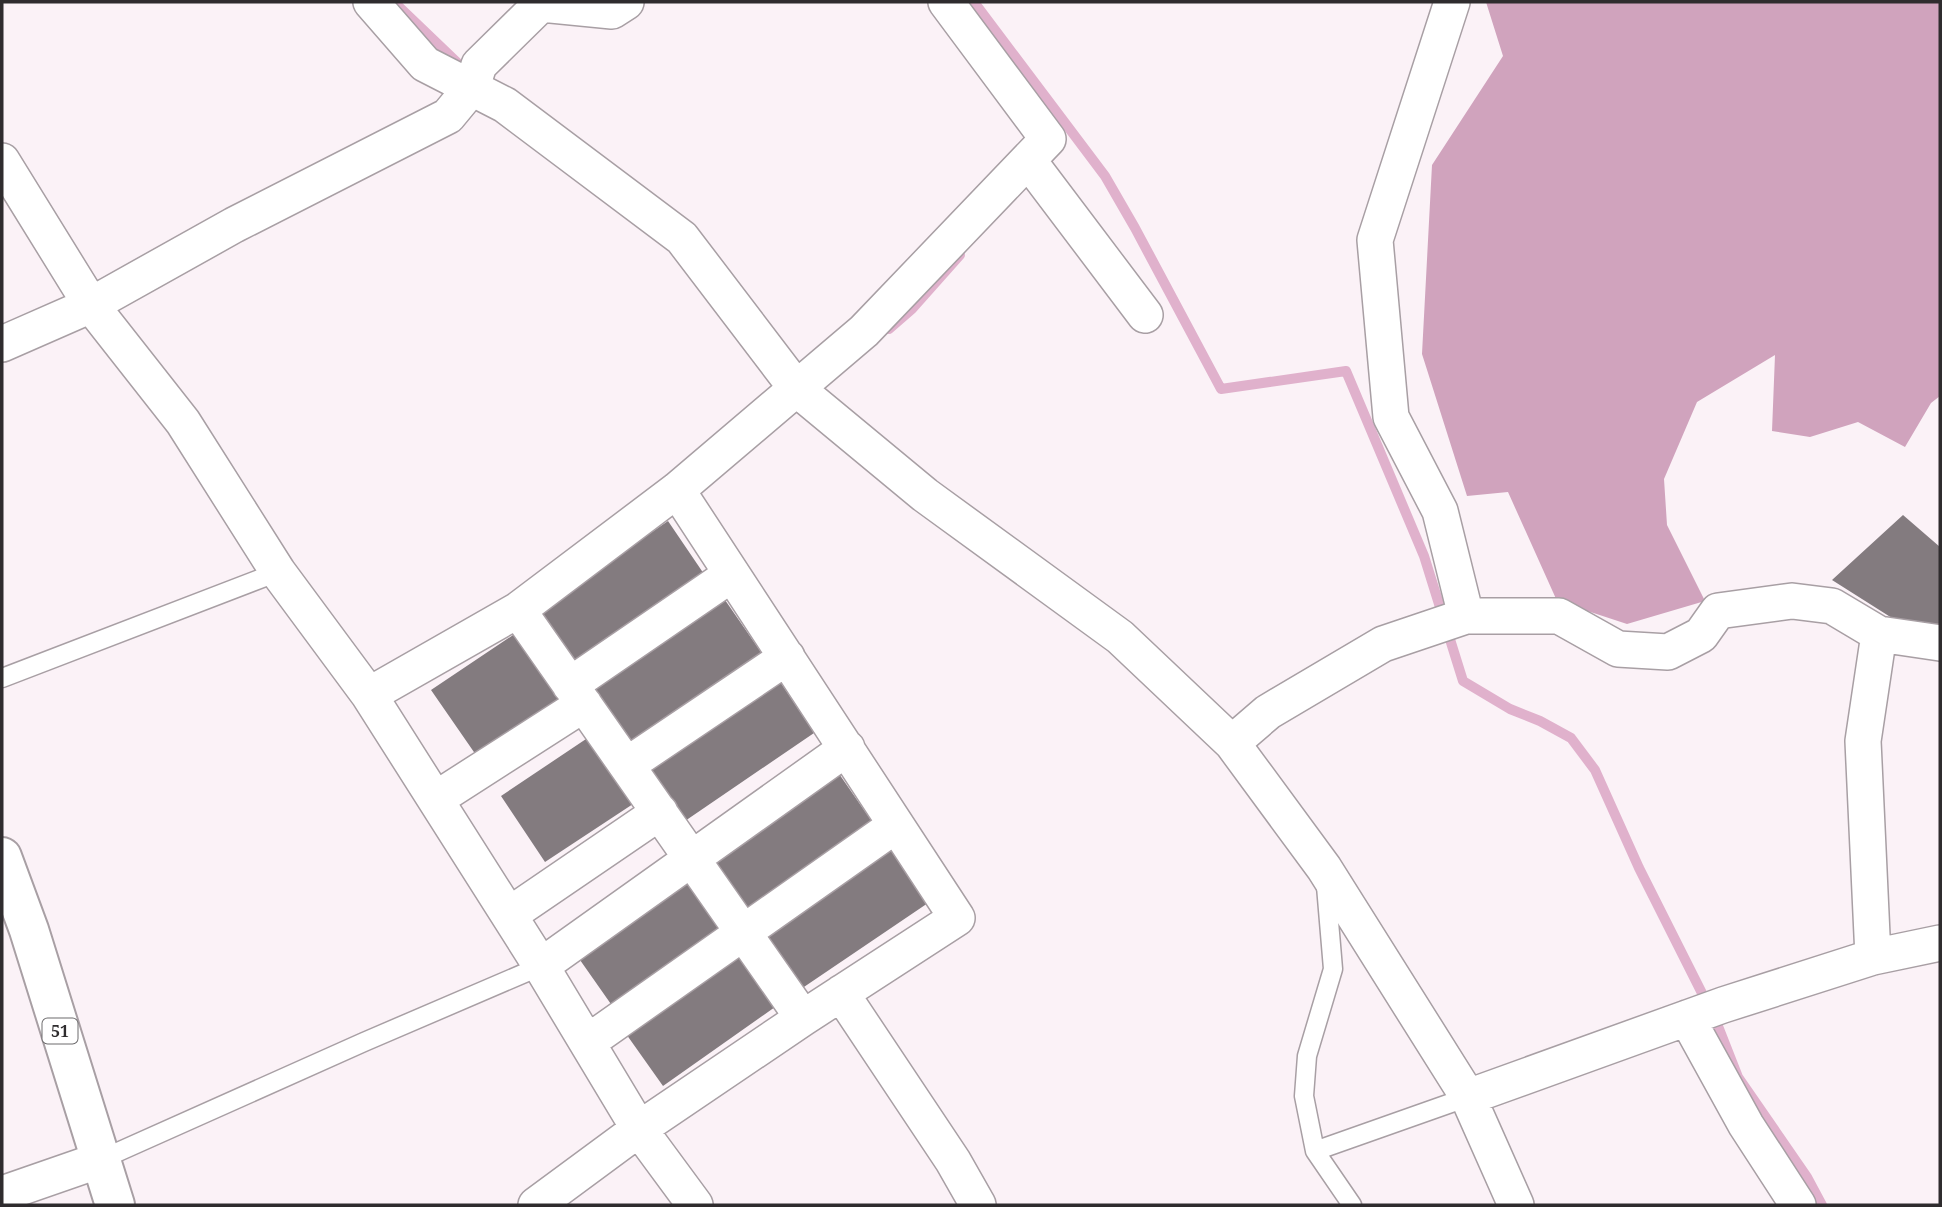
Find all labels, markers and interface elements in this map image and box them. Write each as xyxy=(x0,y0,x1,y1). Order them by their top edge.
road number: 51 xyxy=(42,1018,78,1044)

